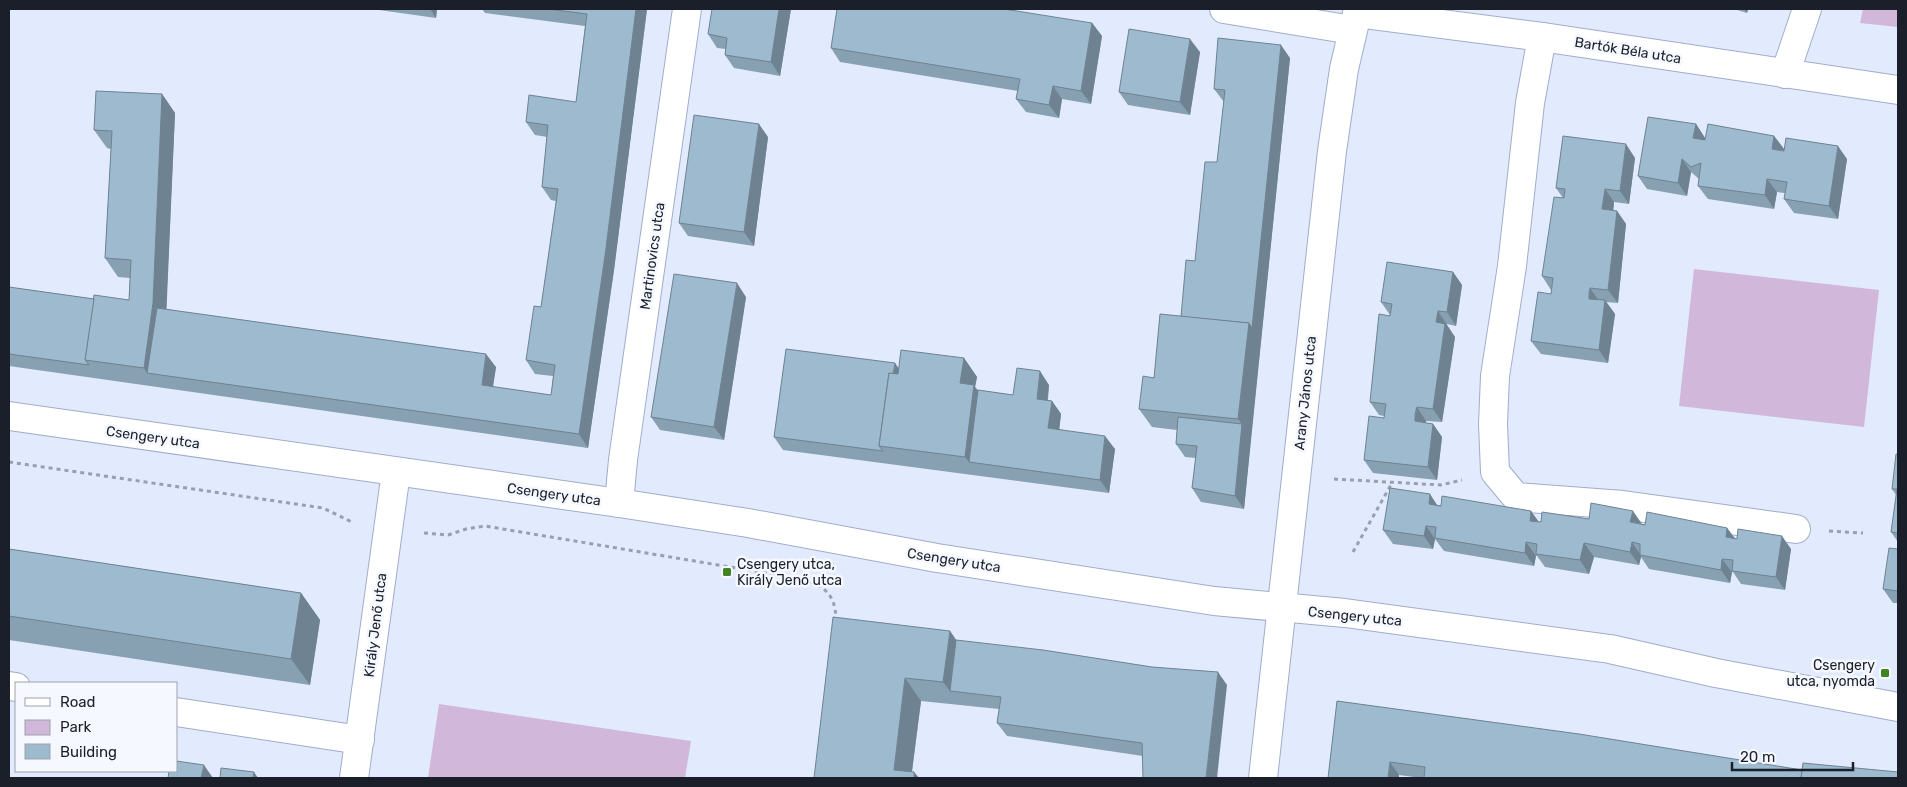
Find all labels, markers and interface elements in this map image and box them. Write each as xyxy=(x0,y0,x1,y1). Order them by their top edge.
street label: Bartók Béla utca xyxy=(1573,34,1682,67)
street label: Martinovics utca xyxy=(637,201,668,311)
street label: Arany János utca xyxy=(1291,335,1320,451)
street label: Csengery utca xyxy=(105,423,201,452)
street label: Csengery utca xyxy=(506,480,602,509)
street label: Csengery utca xyxy=(906,545,1002,576)
place label: Csengery utca, Király Jenő utca xyxy=(737,556,842,589)
marker: Csengery utca, Király Jenő utca xyxy=(721,566,733,578)
street label: Király Jenő utca xyxy=(361,572,390,678)
street label: Csengery utca xyxy=(1307,603,1403,630)
place label: Csengery utca, nyomda xyxy=(1786,657,1875,690)
marker: Csengery utca, nyomda xyxy=(1879,667,1891,679)
legend xyxy=(15,682,178,772)
text: Road xyxy=(60,693,96,711)
text: Park xyxy=(60,718,91,736)
scale bar xyxy=(1732,740,1853,772)
text: Building xyxy=(60,743,117,761)
text: 20 m xyxy=(1740,748,1775,766)

